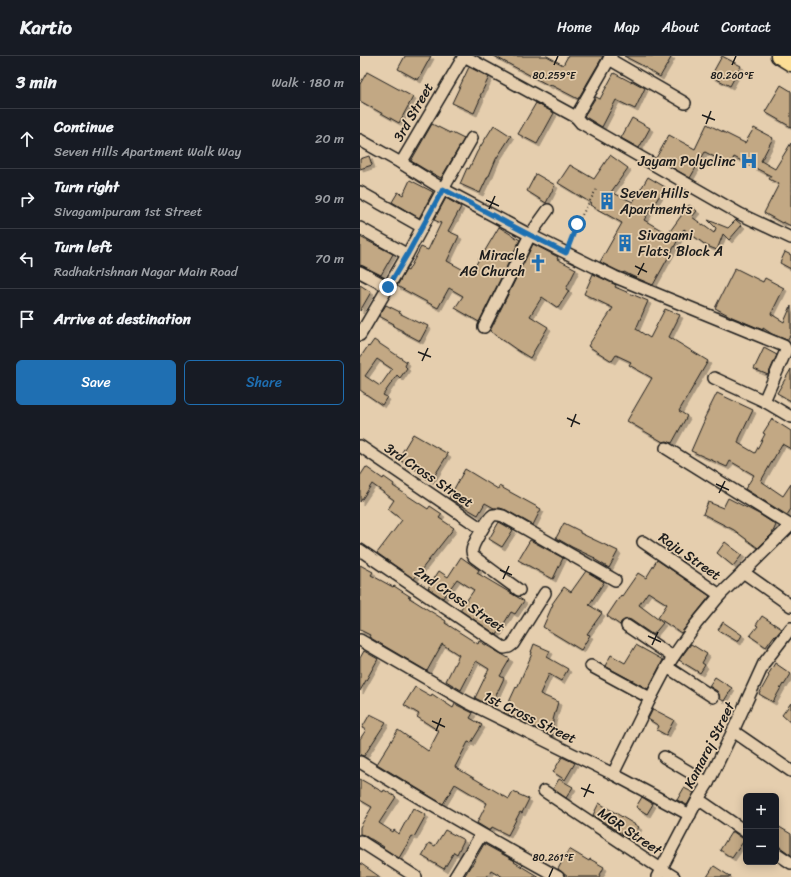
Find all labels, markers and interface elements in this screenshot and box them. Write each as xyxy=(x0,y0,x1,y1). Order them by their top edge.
text: Kartio xyxy=(20,11,72,44)
text: Home xyxy=(557,15,592,40)
text: Map xyxy=(614,15,640,40)
text: About xyxy=(662,15,699,40)
text: Contact xyxy=(721,15,771,40)
text: 3 min xyxy=(16,67,57,97)
text: 80.259°E xyxy=(532,67,577,85)
text: 80.260°E xyxy=(711,67,755,85)
text: Walk · 180 m xyxy=(272,71,344,94)
street label: 3rd Street xyxy=(386,78,441,147)
text: Continue xyxy=(54,114,114,140)
text: 20 m xyxy=(315,127,344,150)
icon: ahead xyxy=(16,128,38,150)
text: Seven Hills Apartment Walk Way xyxy=(54,140,241,163)
place label: Jayam Polyclinc xyxy=(637,149,736,174)
hospital icon: Jayam Polyclinc xyxy=(739,151,759,171)
text: Turn right xyxy=(54,174,119,200)
place label: Seven Hills Apartments xyxy=(619,181,693,222)
text: 90 m xyxy=(314,187,344,210)
icon: right xyxy=(16,188,38,210)
building icon: Seven Hills Apartments xyxy=(597,191,617,211)
text: Sivagamipuram 1st Street xyxy=(54,200,202,223)
route start xyxy=(568,215,586,233)
place label: Sivagami Flats, Block A xyxy=(638,223,723,264)
building icon: Sivagami Flats, Block A xyxy=(615,233,635,253)
text: Turn left xyxy=(54,234,112,260)
place label: Miracle AG Church xyxy=(459,243,525,284)
text: 70 m xyxy=(315,247,344,270)
icon: left xyxy=(16,248,38,270)
church icon: Miracle AG Church xyxy=(528,253,548,273)
text: Radhakrishnan Nagar Main Road xyxy=(54,260,238,283)
route end xyxy=(379,278,397,296)
text: Arrive at destination xyxy=(54,306,191,332)
icon: arrive xyxy=(16,308,38,330)
button: Save xyxy=(16,360,176,405)
button: Share xyxy=(184,360,344,405)
street label: 3rd Cross Street xyxy=(379,436,479,515)
street label: Raju Street xyxy=(653,526,726,587)
street label: 2nd Cross Street xyxy=(409,560,510,639)
street label: 1st Cross Street xyxy=(479,684,581,751)
street label: Kamaraj Street xyxy=(677,696,743,793)
map controls xyxy=(743,793,779,865)
button: + xyxy=(743,793,779,829)
street label: MGR Street xyxy=(593,801,668,863)
button: − xyxy=(743,829,779,865)
text: 80.261°E xyxy=(533,849,575,867)

